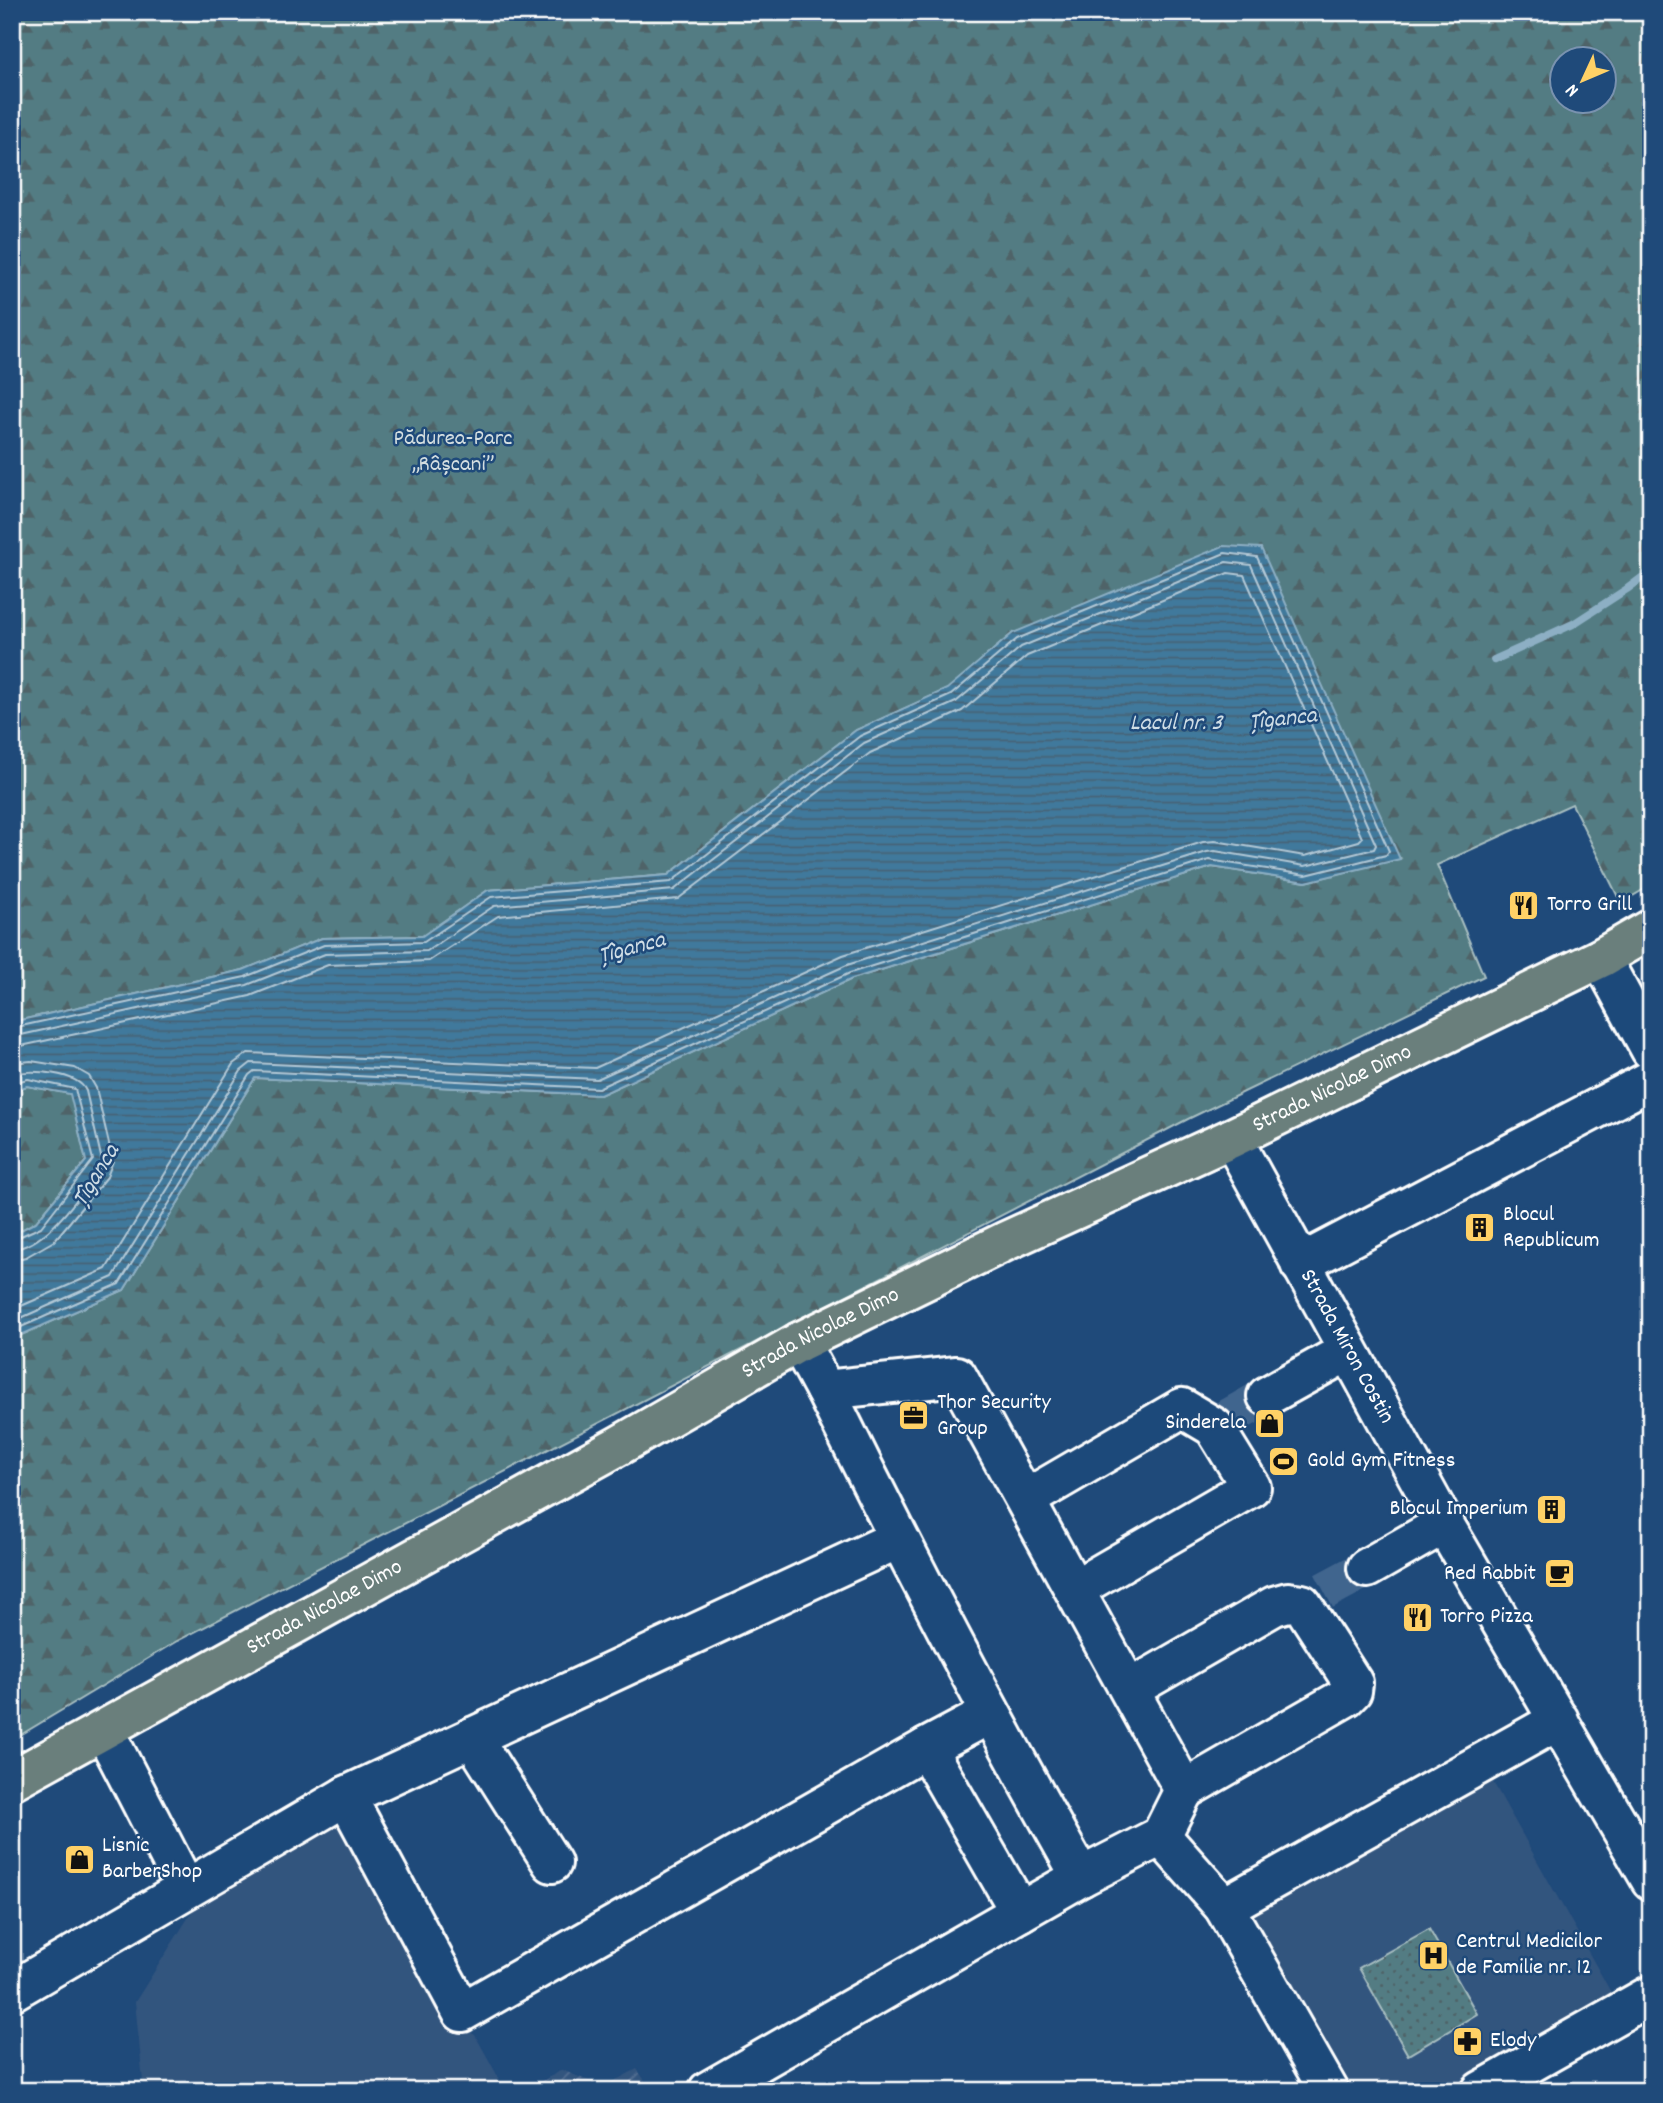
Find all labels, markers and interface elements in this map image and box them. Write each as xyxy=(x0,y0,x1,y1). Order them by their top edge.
north arrow xyxy=(1548,46,1618,116)
text: N xyxy=(1560,77,1586,102)
park label: Pădurea-Parc „Râșcani” xyxy=(394,423,512,482)
water label: Țîganca xyxy=(1248,699,1320,740)
water label: Lacul nr. 3 xyxy=(1130,707,1225,741)
restaurant icon: Torro Grill xyxy=(1507,888,1541,922)
place label: Torro Grill xyxy=(1547,889,1633,922)
water label: Țîganca xyxy=(595,923,671,974)
street label: Strada Nicolae Dimo xyxy=(1247,1036,1418,1142)
water label: Țîganca xyxy=(65,1137,130,1214)
place label: Blocul Republicum xyxy=(1503,1199,1599,1258)
building icon: Blocul Republicum xyxy=(1463,1211,1497,1245)
street label: Strada Miron Costin xyxy=(1291,1263,1402,1430)
street label: Strada Nicolae Dimo xyxy=(736,1279,905,1388)
place label: Thor Security Group xyxy=(937,1387,1051,1446)
office icon: Thor Security Group xyxy=(897,1399,931,1433)
shop icon: Sinderela xyxy=(1252,1406,1286,1440)
place label: Sinderela xyxy=(1165,1407,1247,1440)
sports icon: Gold Gym Fitness xyxy=(1267,1444,1301,1478)
place label: Gold Gym Fitness xyxy=(1307,1445,1455,1478)
building icon: Blocul Imperium xyxy=(1534,1492,1568,1526)
place label: Blocul Imperium xyxy=(1389,1493,1528,1526)
street label: Strada Nicolae Dimo xyxy=(241,1551,409,1664)
cafe icon: Red Rabbit xyxy=(1542,1557,1576,1591)
place label: Red Rabbit xyxy=(1444,1558,1536,1591)
restaurant icon: Torro Pizza xyxy=(1400,1600,1434,1634)
place label: Torro Pizza xyxy=(1440,1601,1534,1634)
place label: Lisnic BarberShop xyxy=(102,1830,202,1889)
shop icon: Lisnic BarberShop xyxy=(62,1842,96,1876)
place label: Centrul Medicilor de Familie nr. 12 xyxy=(1456,1926,1603,1985)
hospital icon: Centrul Medicilor de Familie nr. 12 xyxy=(1416,1938,1450,1972)
pharmacy icon: Elody xyxy=(1450,2024,1484,2058)
place label: Elody xyxy=(1490,2025,1537,2058)

